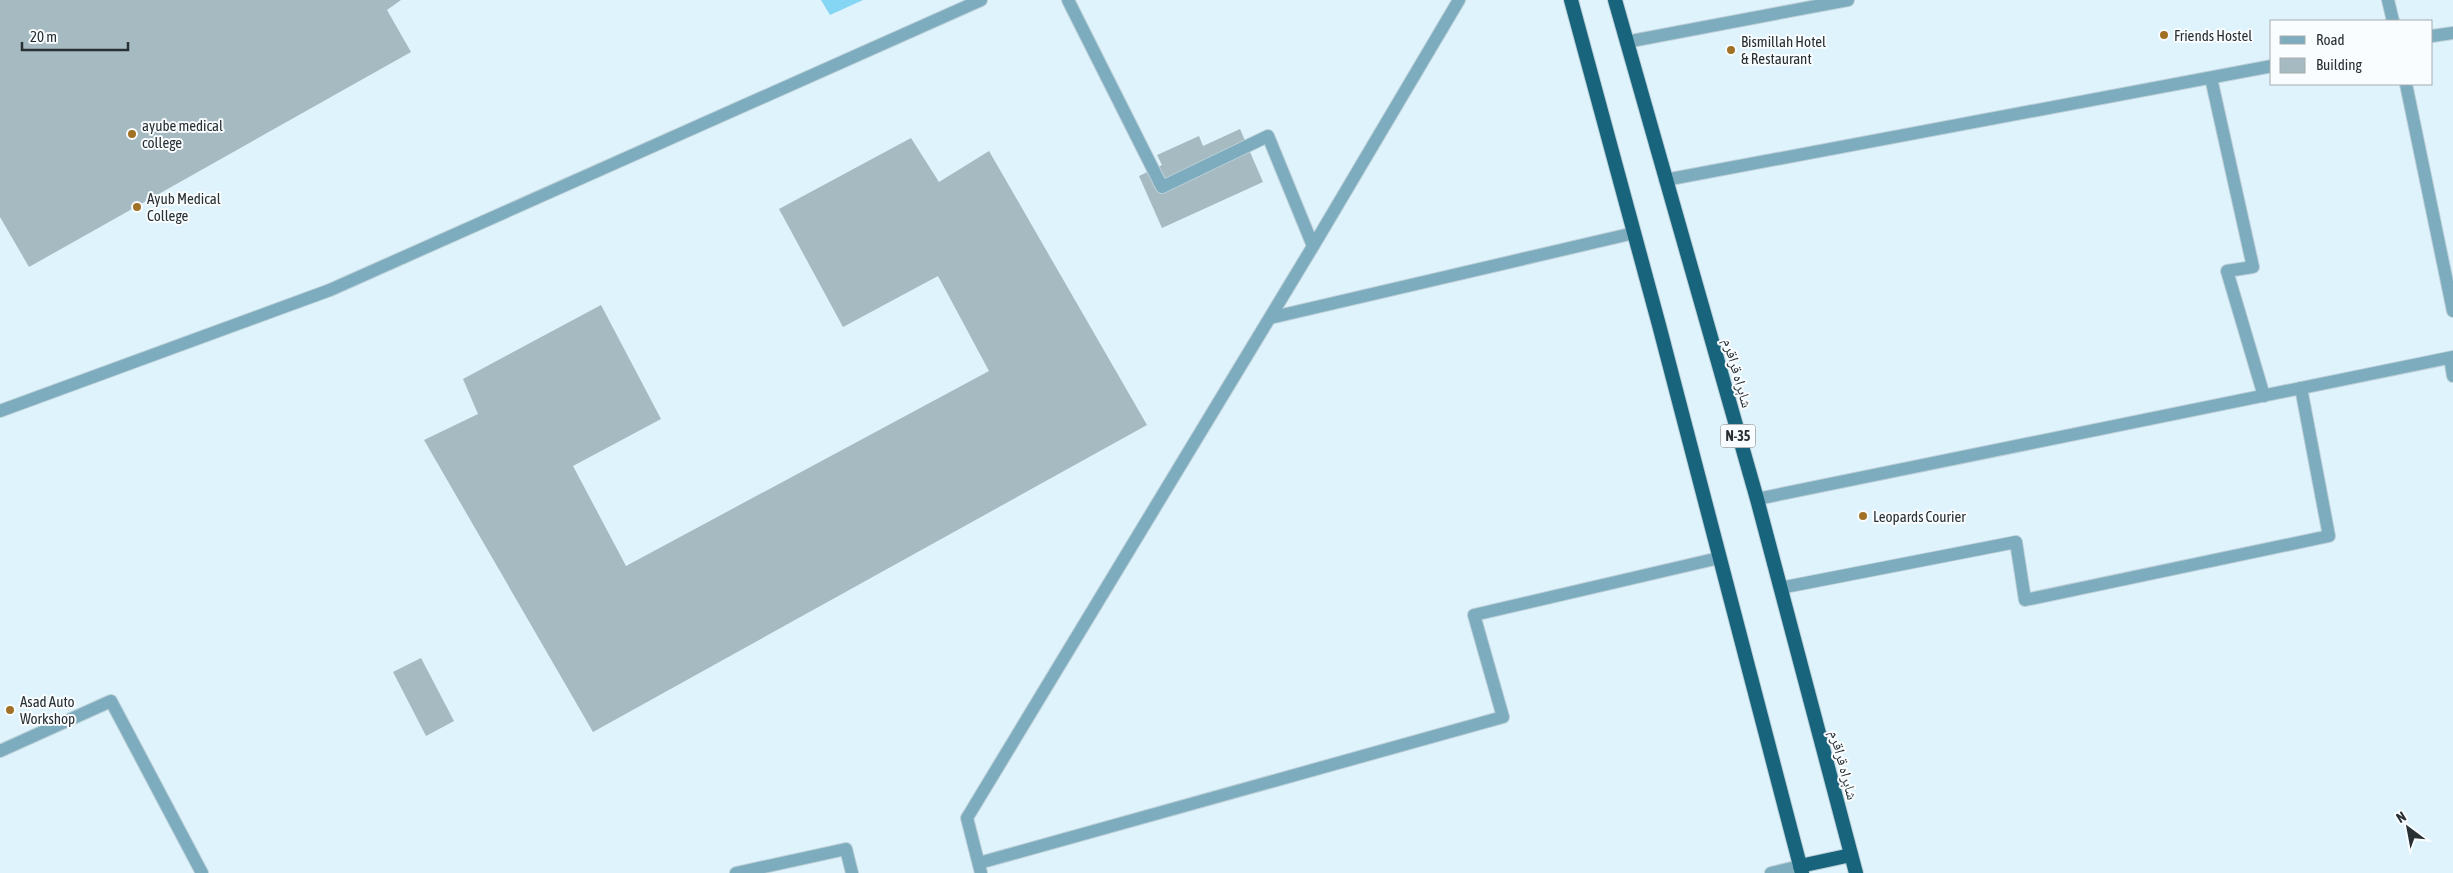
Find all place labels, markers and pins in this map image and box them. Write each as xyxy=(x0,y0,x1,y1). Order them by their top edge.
place label: Friends Hostel xyxy=(2174,27,2252,44)
marker: Friends Hostel xyxy=(2158,29,2170,41)
place label: Bismillah Hotel & Restaurant xyxy=(1741,33,1826,67)
marker: Bismillah Hotel & Restaurant xyxy=(1725,44,1737,56)
place label: ayube medical college xyxy=(142,117,223,151)
marker: ayube medical college xyxy=(126,128,138,140)
place label: Ayub Medical College xyxy=(147,190,221,224)
marker: Ayub Medical College xyxy=(131,201,143,213)
place label: Leopards Courier xyxy=(1873,508,1966,525)
marker: Leopards Courier xyxy=(1857,510,1869,522)
place label: Asad Auto Workshop xyxy=(20,693,75,727)
marker: Asad Auto Workshop xyxy=(4,704,16,716)

